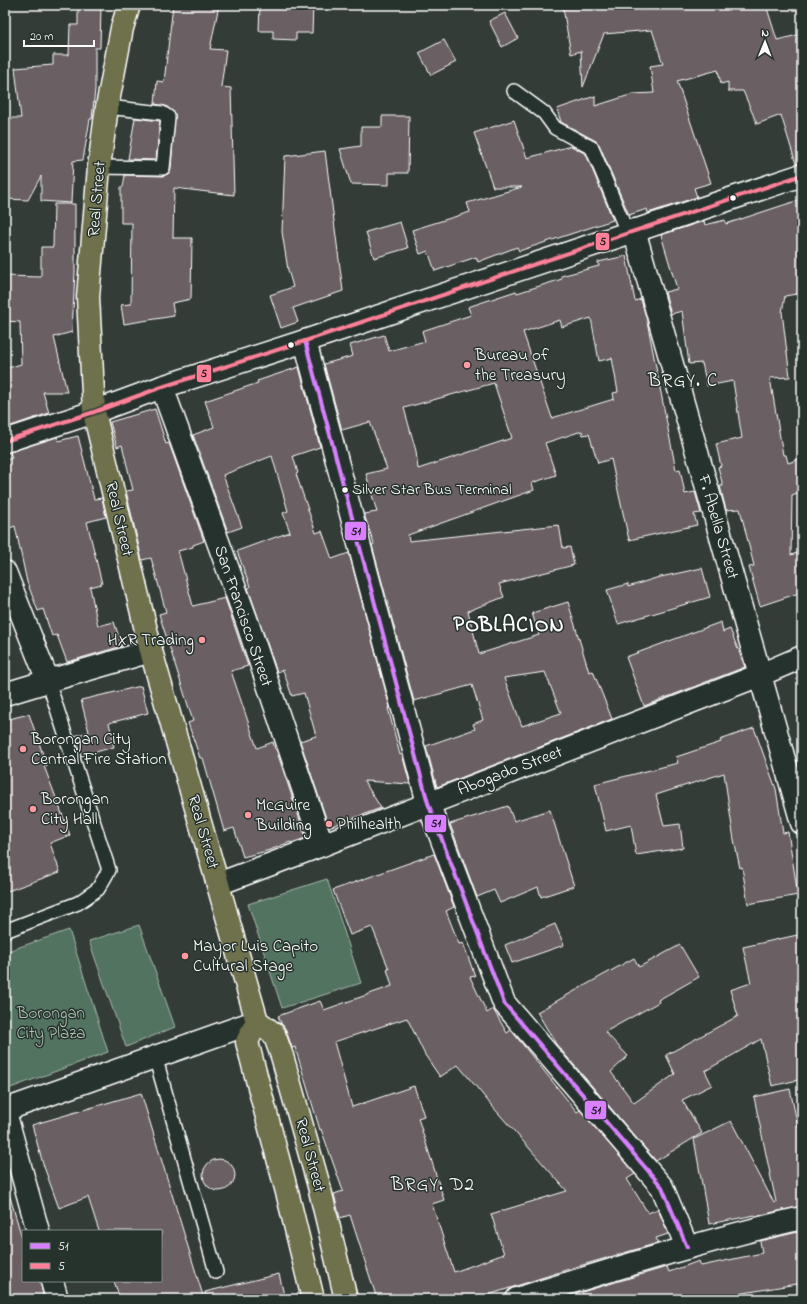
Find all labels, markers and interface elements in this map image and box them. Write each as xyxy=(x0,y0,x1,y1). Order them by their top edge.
scale bar xyxy=(24,22,94,48)
north arrow xyxy=(745,22,785,62)
text: N xyxy=(761,25,769,41)
text: 20 m xyxy=(30,28,53,46)
street label: Real Street xyxy=(81,160,113,238)
unlabelled marker xyxy=(728,193,738,203)
line badge: 5 xyxy=(595,232,610,251)
text: 5 xyxy=(600,234,607,250)
unlabelled marker xyxy=(286,340,296,350)
place label: Bureau of the Treasury xyxy=(474,343,566,389)
marker: Bureau of the Treasury xyxy=(462,360,472,370)
line badge: 5 xyxy=(196,364,212,383)
text: 5 xyxy=(201,366,208,382)
district label: BRGY. C xyxy=(647,368,718,395)
street label: F. Abella Street xyxy=(691,471,745,583)
place label: Silver Star Bus Terminal xyxy=(352,478,512,502)
street label: Real Street xyxy=(98,479,140,559)
marker: Silver Star Bus Terminal xyxy=(340,485,350,495)
line badge: 51 xyxy=(344,521,367,541)
text: 51 xyxy=(351,524,361,540)
street label: San Francisco Street xyxy=(207,542,279,690)
district label: POBLACION xyxy=(453,611,565,641)
place label: HXR Trading xyxy=(108,628,194,655)
marker: HXR Trading xyxy=(197,635,207,645)
place label: Borongan City Central Fire Station xyxy=(30,727,167,772)
street label: Abogado Street xyxy=(454,739,567,804)
marker: Borongan City Central Fire Station xyxy=(18,744,28,754)
place label: Borongan City Hall xyxy=(40,787,109,833)
street label: Real Street xyxy=(180,792,226,872)
place label: McGuire Building xyxy=(255,793,312,840)
marker: Borongan City Hall xyxy=(28,804,38,814)
marker: McGuire Building xyxy=(243,810,253,820)
place label: Philhealth xyxy=(337,812,401,837)
line badge: 51 xyxy=(424,814,447,833)
text: 51 xyxy=(431,816,441,832)
marker: Philhealth xyxy=(324,819,334,829)
place label: Mayor Luis Capito Cultural Stage xyxy=(193,934,318,981)
marker: Mayor Luis Capito Cultural Stage xyxy=(180,951,190,961)
park label: Borongan City Plaza xyxy=(16,1001,85,1047)
line badge: 51 xyxy=(584,1100,607,1120)
text: 51 xyxy=(591,1103,601,1119)
street label: Real Street xyxy=(288,1115,332,1195)
district label: BRGY. D2 xyxy=(390,1172,475,1199)
legend xyxy=(22,1230,162,1282)
text: 51 xyxy=(58,1238,69,1256)
text: 5 xyxy=(58,1258,65,1276)

